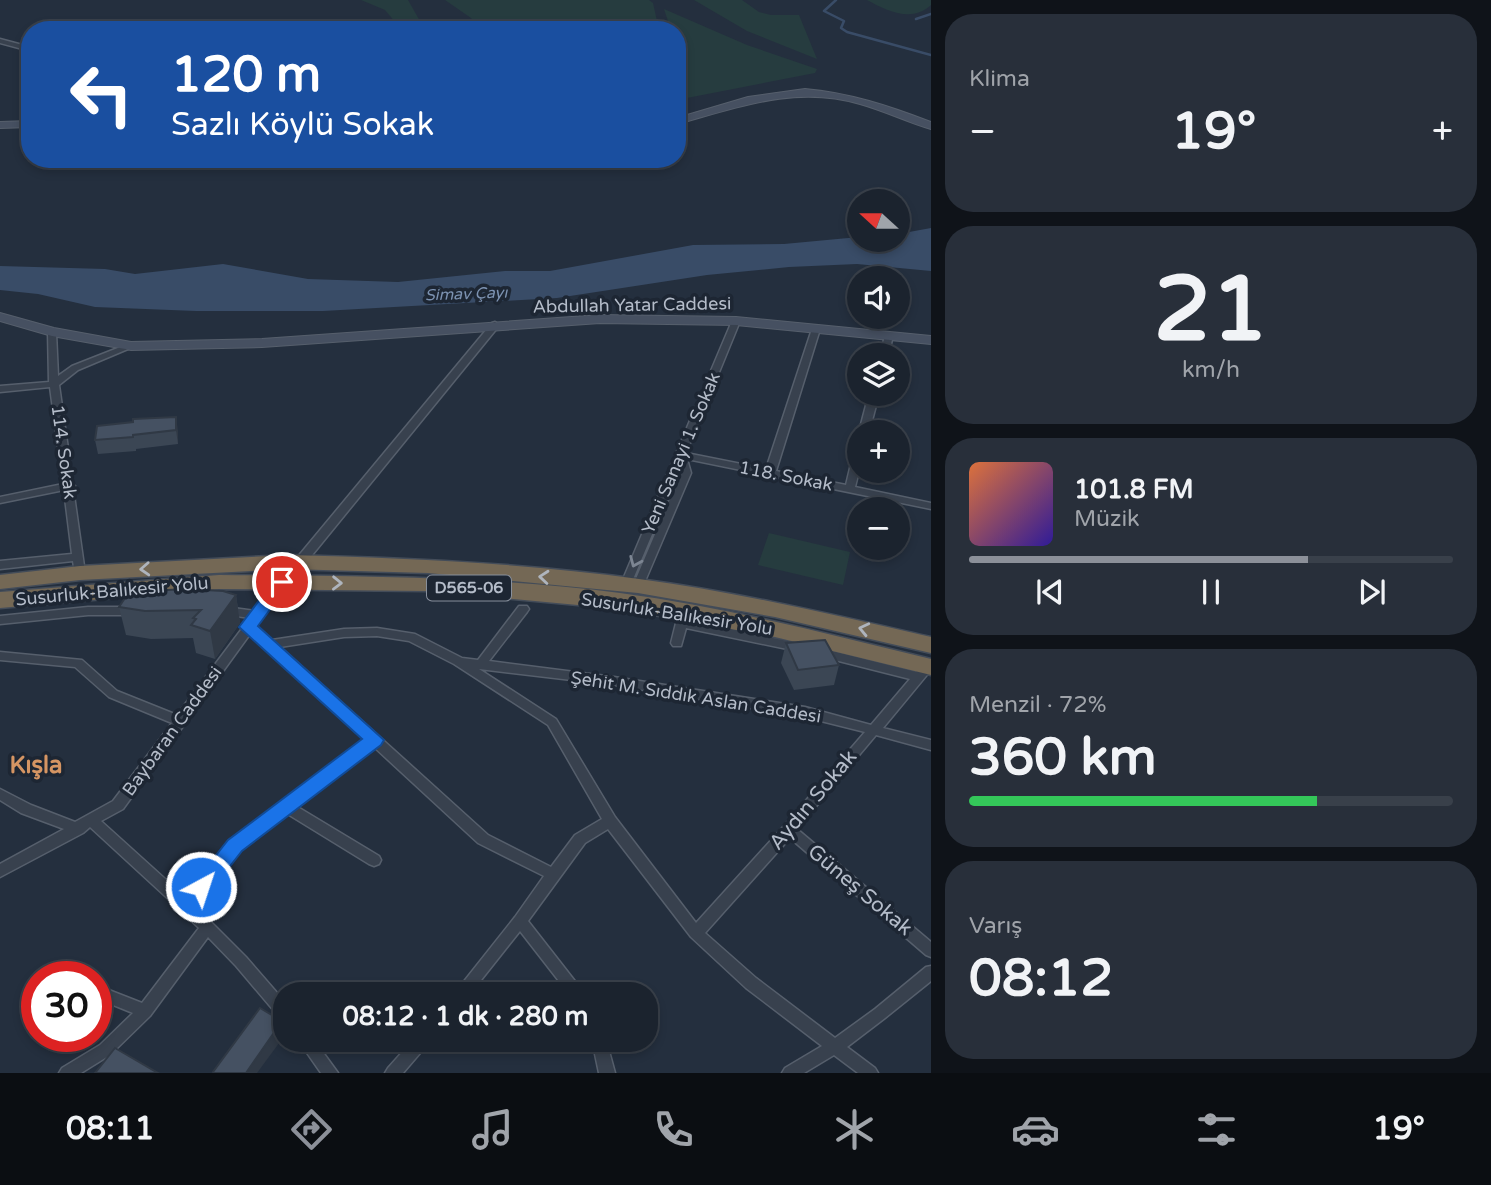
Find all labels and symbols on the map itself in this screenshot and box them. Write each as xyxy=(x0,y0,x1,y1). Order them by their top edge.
north arrow xyxy=(847,189,910,252)
water label: Simav Çayı xyxy=(424,283,509,305)
street label: Abdullah Yatar Caddesi xyxy=(532,292,732,318)
street label: Yeni Sanayi 1. Sokak xyxy=(637,369,725,537)
street label: 114. Sokak xyxy=(47,403,82,501)
street label: 118. Sokak xyxy=(737,456,835,496)
pin xyxy=(252,552,312,612)
one-way arrow xyxy=(629,555,643,568)
one-way arrow xyxy=(140,561,151,576)
one-way arrow xyxy=(538,569,549,584)
street label: Susurluk-Balıkesir Yolu xyxy=(15,572,209,610)
one-way arrow xyxy=(332,575,343,591)
road number: D565-06 xyxy=(427,576,511,600)
street label: Susurluk-Balıkesir Yolu xyxy=(580,588,774,640)
one-way arrow xyxy=(859,623,871,638)
street label: Baybaran Caddesi xyxy=(118,662,226,800)
street label: Şehit M. Sıddık Aslan Caddesi xyxy=(569,666,823,728)
street label: Aydın Sokak xyxy=(764,745,862,855)
district label: Kışla xyxy=(9,751,63,780)
street label: Güneş Sokak xyxy=(803,839,917,941)
position arrow xyxy=(164,850,238,924)
speed limit sign: 30 xyxy=(21,961,112,1052)

